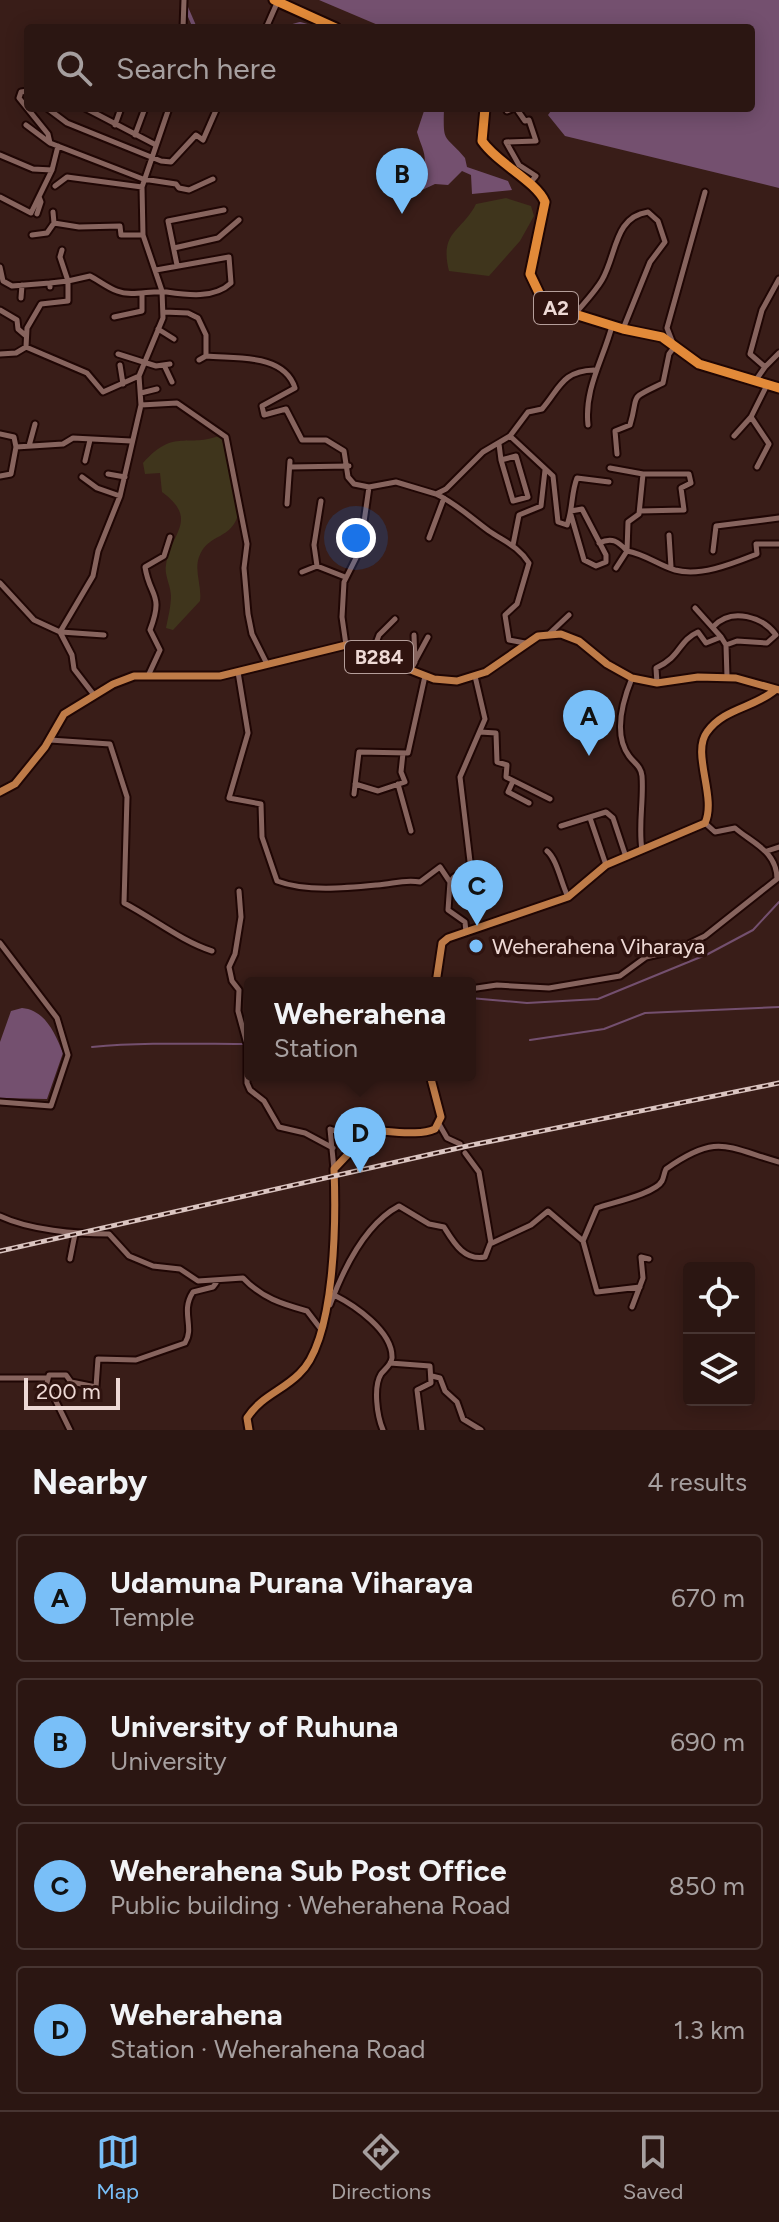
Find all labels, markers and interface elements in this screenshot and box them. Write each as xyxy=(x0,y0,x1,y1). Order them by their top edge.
search box xyxy=(24,24,755,112)
icon: search xyxy=(52,46,96,90)
text: Search here xyxy=(116,50,276,87)
pin: B xyxy=(376,148,428,214)
road number: A2 xyxy=(534,292,578,324)
your location xyxy=(336,518,376,558)
road number: B284 xyxy=(345,641,413,673)
pin: A xyxy=(563,690,615,756)
pin: C xyxy=(451,860,503,926)
place label: Weherahena Viharaya xyxy=(492,933,705,960)
marker: Weherahena Viharaya xyxy=(467,937,485,955)
popup xyxy=(244,977,476,1081)
text: Weherahena xyxy=(274,995,446,1032)
text: Station xyxy=(274,1032,358,1064)
pin: D xyxy=(334,1107,386,1173)
map controls xyxy=(683,1262,755,1406)
button: locate xyxy=(683,1262,755,1334)
button: layers xyxy=(683,1334,755,1406)
scale bar xyxy=(24,1374,120,1410)
text: 200 m xyxy=(36,1378,101,1405)
text: Nearby xyxy=(32,1462,147,1503)
text: 4 results xyxy=(647,1466,747,1498)
text: Udamuna Purana Viharaya xyxy=(110,1564,473,1601)
text: A xyxy=(51,1582,69,1614)
text: 670 m xyxy=(671,1582,745,1614)
text: Temple xyxy=(110,1601,194,1633)
text: University of Ruhuna xyxy=(110,1708,398,1745)
text: B xyxy=(52,1726,68,1758)
text: 690 m xyxy=(670,1726,745,1758)
text: University xyxy=(110,1745,227,1777)
text: Weherahena Sub Post Office xyxy=(110,1852,507,1889)
text: C xyxy=(51,1870,69,1902)
text: 850 m xyxy=(669,1870,745,1902)
text: Public building · Weherahena Road xyxy=(110,1889,511,1921)
text: Weherahena xyxy=(110,1996,283,2033)
text: D xyxy=(51,2014,69,2046)
text: 1.3 km xyxy=(674,2014,745,2046)
text: Station · Weherahena Road xyxy=(110,2033,425,2065)
tab: Map xyxy=(96,2130,140,2205)
tab: Directions xyxy=(331,2130,431,2205)
tab: Saved xyxy=(623,2130,683,2205)

